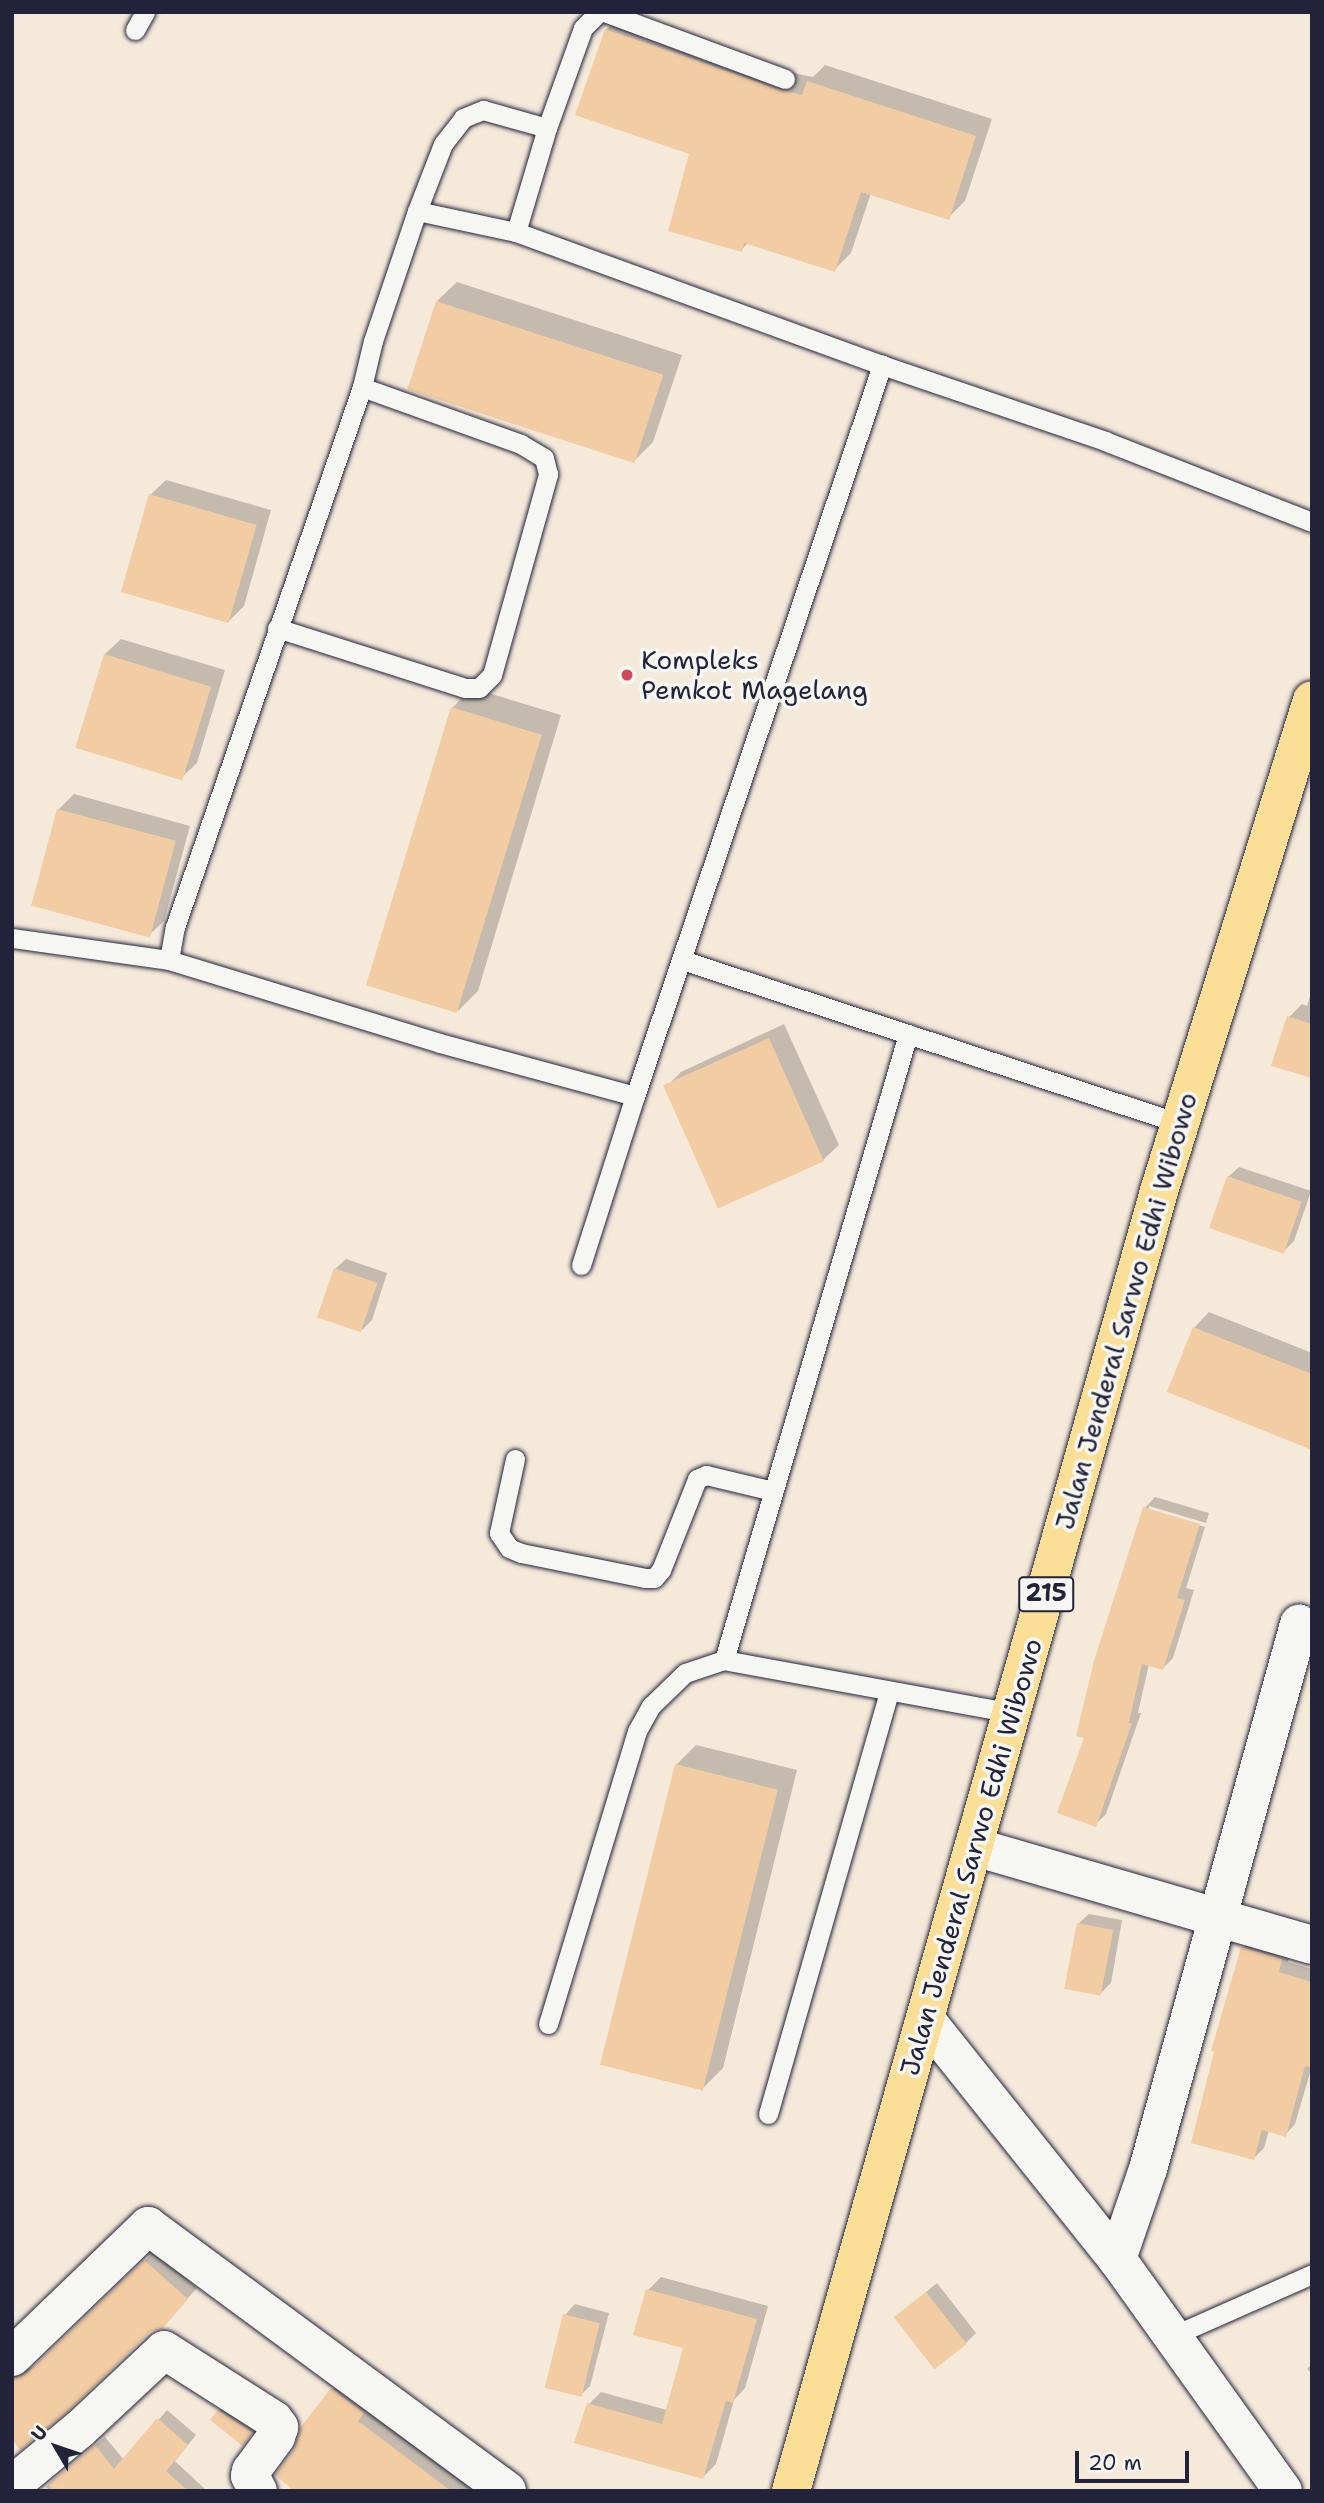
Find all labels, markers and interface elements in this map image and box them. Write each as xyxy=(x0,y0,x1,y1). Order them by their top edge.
place label: Kompleks Pemkot Magelang xyxy=(641,644,868,706)
marker: Kompleks Pemkot Magelang xyxy=(619,667,635,683)
street label: Jalan Jenderal Sarwo Edhi Wibowo xyxy=(1049,1089,1203,1533)
road number: 215 xyxy=(1018,1574,1074,1614)
street label: Jalan Jenderal Sarwo Edhi Wibowo xyxy=(894,1635,1048,2079)
north arrow xyxy=(21,2412,91,2482)
text: U xyxy=(25,2421,53,2446)
scale bar xyxy=(1079,2436,1193,2480)
text: 20 m xyxy=(1088,2449,1142,2477)

